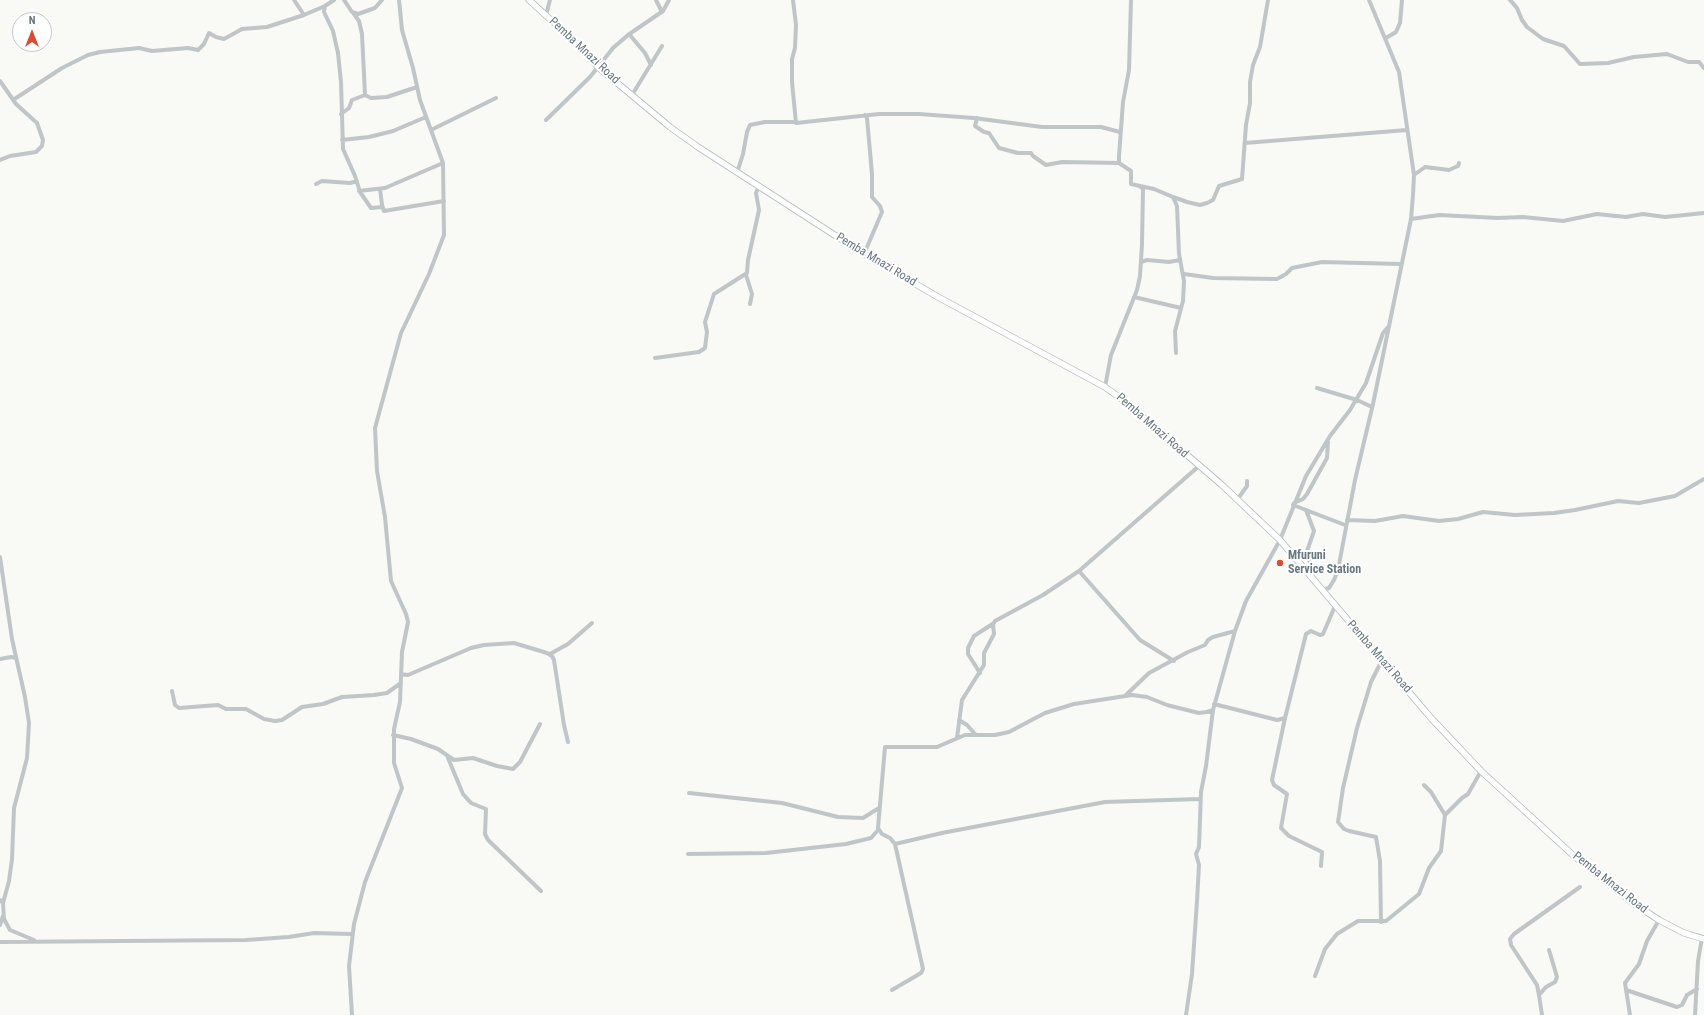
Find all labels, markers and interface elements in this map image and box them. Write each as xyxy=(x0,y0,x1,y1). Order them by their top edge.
north arrow xyxy=(12,12,52,52)
text: N xyxy=(29,14,35,27)
street label: Pemba Mnazi Road xyxy=(546,15,622,87)
street label: Pemba Mnazi Road xyxy=(833,230,919,290)
street label: Pemba Mnazi Road xyxy=(1113,391,1191,461)
place label: Mfuruni Service Station xyxy=(1288,549,1361,577)
marker: Mfuruni Service Station xyxy=(1275,558,1285,568)
street label: Pemba Mnazi Road xyxy=(1344,618,1414,696)
street label: Pemba Mnazi Road xyxy=(1570,849,1650,917)

